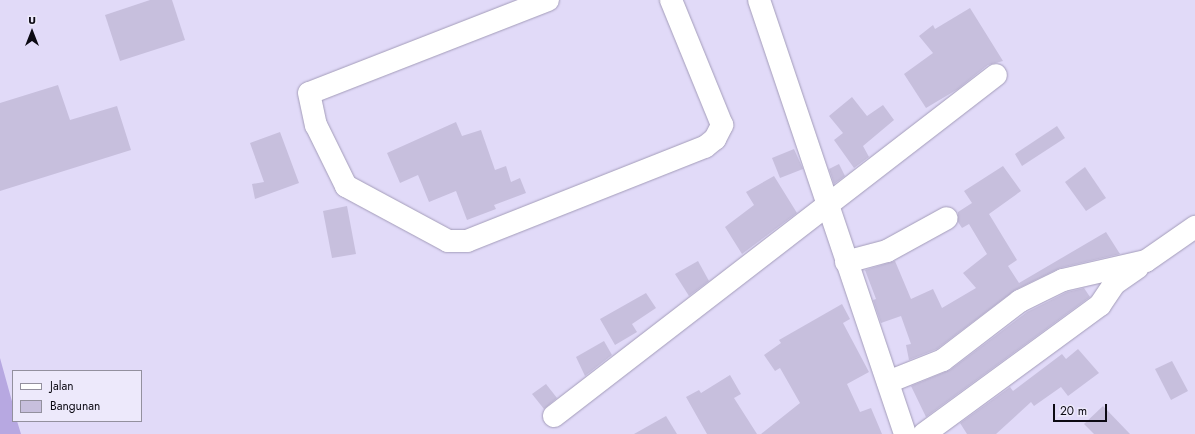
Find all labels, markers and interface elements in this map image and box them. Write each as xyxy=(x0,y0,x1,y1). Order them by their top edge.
north arrow xyxy=(12,12,52,52)
text: U xyxy=(28,12,36,28)
legend xyxy=(12,370,142,422)
text: Jalan xyxy=(50,377,73,395)
scale bar xyxy=(1055,396,1109,422)
text: Bangunan xyxy=(50,397,100,415)
text: 20 m xyxy=(1060,402,1087,420)

